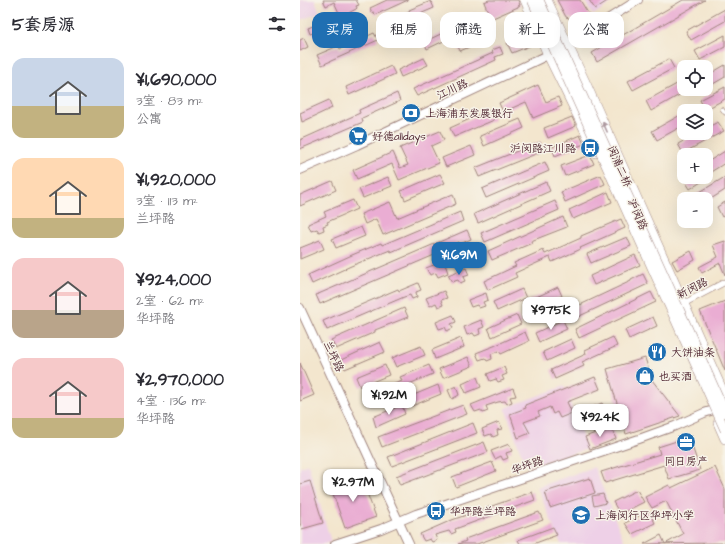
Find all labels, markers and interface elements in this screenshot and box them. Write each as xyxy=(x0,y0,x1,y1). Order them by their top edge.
chip: 买房 xyxy=(312,12,368,48)
chip: 租房 xyxy=(376,12,432,48)
chip: 筛选 xyxy=(440,12,496,48)
chip: 新上 xyxy=(504,12,560,48)
chip: 公寓 xyxy=(568,12,624,48)
text: 5套房源 xyxy=(12,13,75,37)
icon: filters xyxy=(266,13,288,35)
map controls xyxy=(677,60,713,228)
button: locate xyxy=(677,60,713,96)
text: ¥1,690,000 xyxy=(136,68,217,92)
icon: home xyxy=(44,74,92,122)
street label: 江川路 xyxy=(434,76,470,103)
text: 3室 · 83 m² xyxy=(136,92,203,110)
bank icon: 上海浦东发展银行 xyxy=(400,102,422,124)
button: layers xyxy=(677,104,713,140)
place label: 上海浦东发展银行 xyxy=(425,106,513,121)
text: 公寓 xyxy=(136,110,162,128)
one-way arrow xyxy=(602,122,608,133)
supermarket icon: 好德alldays xyxy=(347,125,369,147)
place label: 好德alldays xyxy=(372,129,426,145)
bus stop icon: 沪闵路江川路 xyxy=(579,137,601,159)
place label: 沪闵路江川路 xyxy=(510,141,576,156)
street label: 闵浦二桥 xyxy=(604,143,635,189)
button: + xyxy=(677,148,713,184)
text: ¥1,920,000 xyxy=(136,168,216,192)
icon: home xyxy=(44,174,92,222)
text: 3室 · 113 m² xyxy=(136,192,198,210)
button: − xyxy=(677,192,713,228)
street label: 沪闵路 xyxy=(624,196,651,232)
text: 兰坪路 xyxy=(136,210,175,228)
pin: ¥1.69M xyxy=(426,242,492,276)
text: ¥1.69M xyxy=(441,246,477,264)
text: ¥924,000 xyxy=(136,268,211,292)
icon: home xyxy=(44,274,92,322)
street label: 新闵路 xyxy=(674,274,710,303)
text: 2室 · 62 m² xyxy=(136,292,204,310)
pin: ¥975K xyxy=(523,297,579,331)
text: ¥975K xyxy=(531,301,571,319)
text: 华坪路 xyxy=(136,310,175,328)
street label: 兰坪路 xyxy=(320,338,347,374)
restaurant icon: 大饼油条 xyxy=(646,341,668,363)
place label: 大饼油条 xyxy=(671,345,715,360)
shop icon: 也买酒 xyxy=(634,365,656,387)
text: ¥2,970,000 xyxy=(136,368,224,392)
place label: 也买酒 xyxy=(659,369,692,384)
icon: home xyxy=(44,374,92,422)
pin: ¥1.92M xyxy=(356,382,422,416)
text: ¥1.92M xyxy=(371,386,407,404)
text: 4室 · 136 m² xyxy=(136,392,207,410)
pin: ¥924K xyxy=(572,404,628,438)
text: ¥924K xyxy=(581,408,619,426)
text: 华坪路 xyxy=(136,410,175,428)
office icon: 同日房产 xyxy=(675,431,697,453)
street label: 华坪路 xyxy=(509,453,545,478)
place label: 同日房产 xyxy=(664,454,708,469)
pin: ¥2.97M xyxy=(320,469,386,503)
text: ¥2.97M xyxy=(332,473,374,491)
bus stop icon: 华坪路兰坪路 xyxy=(425,500,447,522)
place label: 华坪路兰坪路 xyxy=(450,504,516,519)
school or university icon: 上海闵行区华坪小学 xyxy=(570,504,592,526)
place label: 上海闵行区华坪小学 xyxy=(595,508,694,523)

